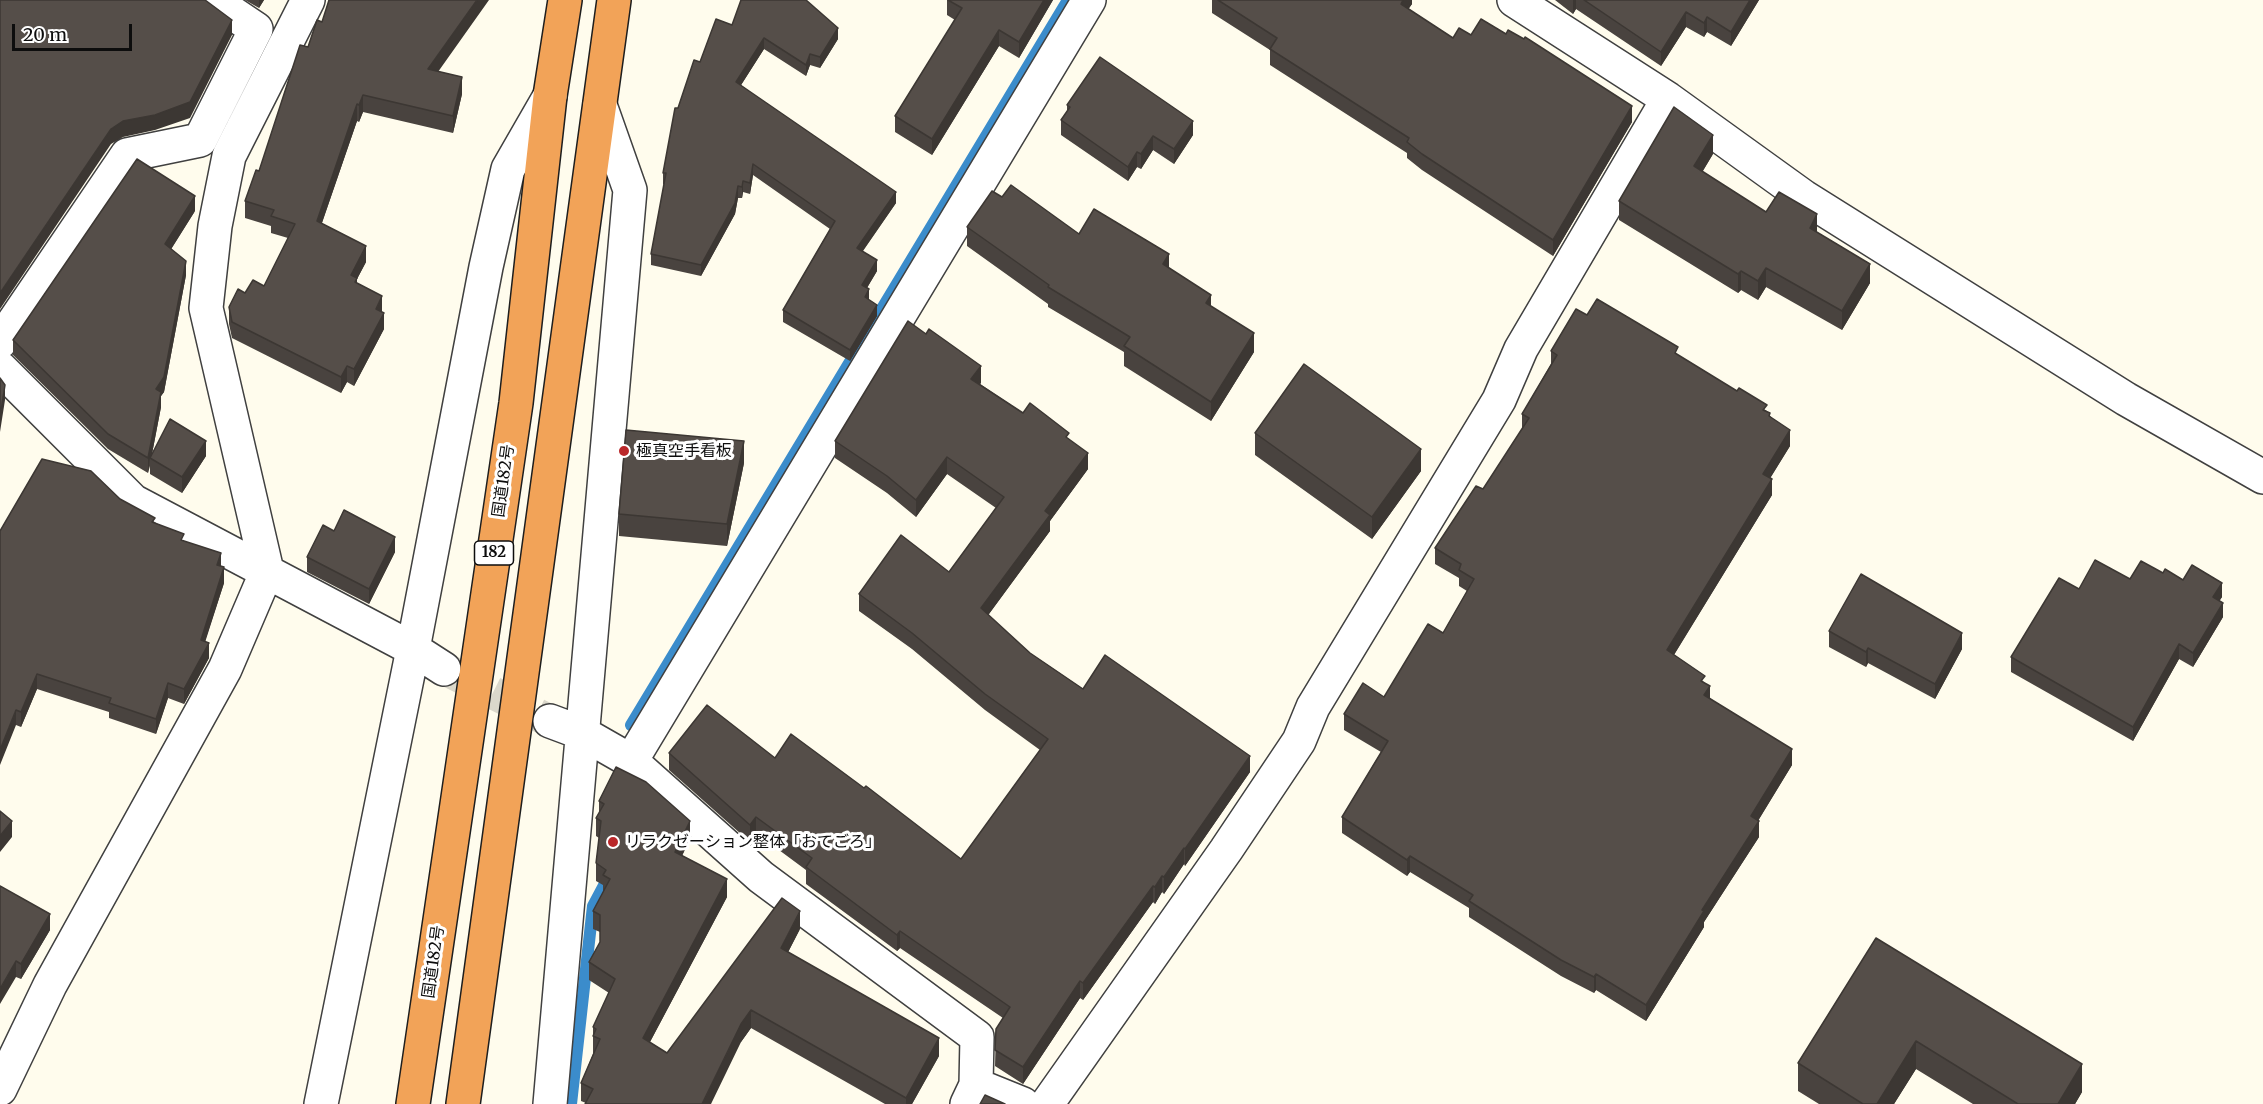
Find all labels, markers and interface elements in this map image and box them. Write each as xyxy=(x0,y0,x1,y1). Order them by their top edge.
scale bar xyxy=(15,12,135,50)
text: 20 m xyxy=(23,23,67,46)
place label: 極真空手看板 xyxy=(636,441,732,461)
street label: 国道182号 xyxy=(489,443,519,519)
marker: 極真空手看板 xyxy=(617,444,631,458)
road number: 182 xyxy=(474,541,514,565)
place label: リラクゼーション整体「おてごろ」 xyxy=(625,832,881,852)
marker: リラクゼーション整体「おてごろ」 xyxy=(606,835,620,849)
street label: 国道182号 xyxy=(419,924,449,1000)

